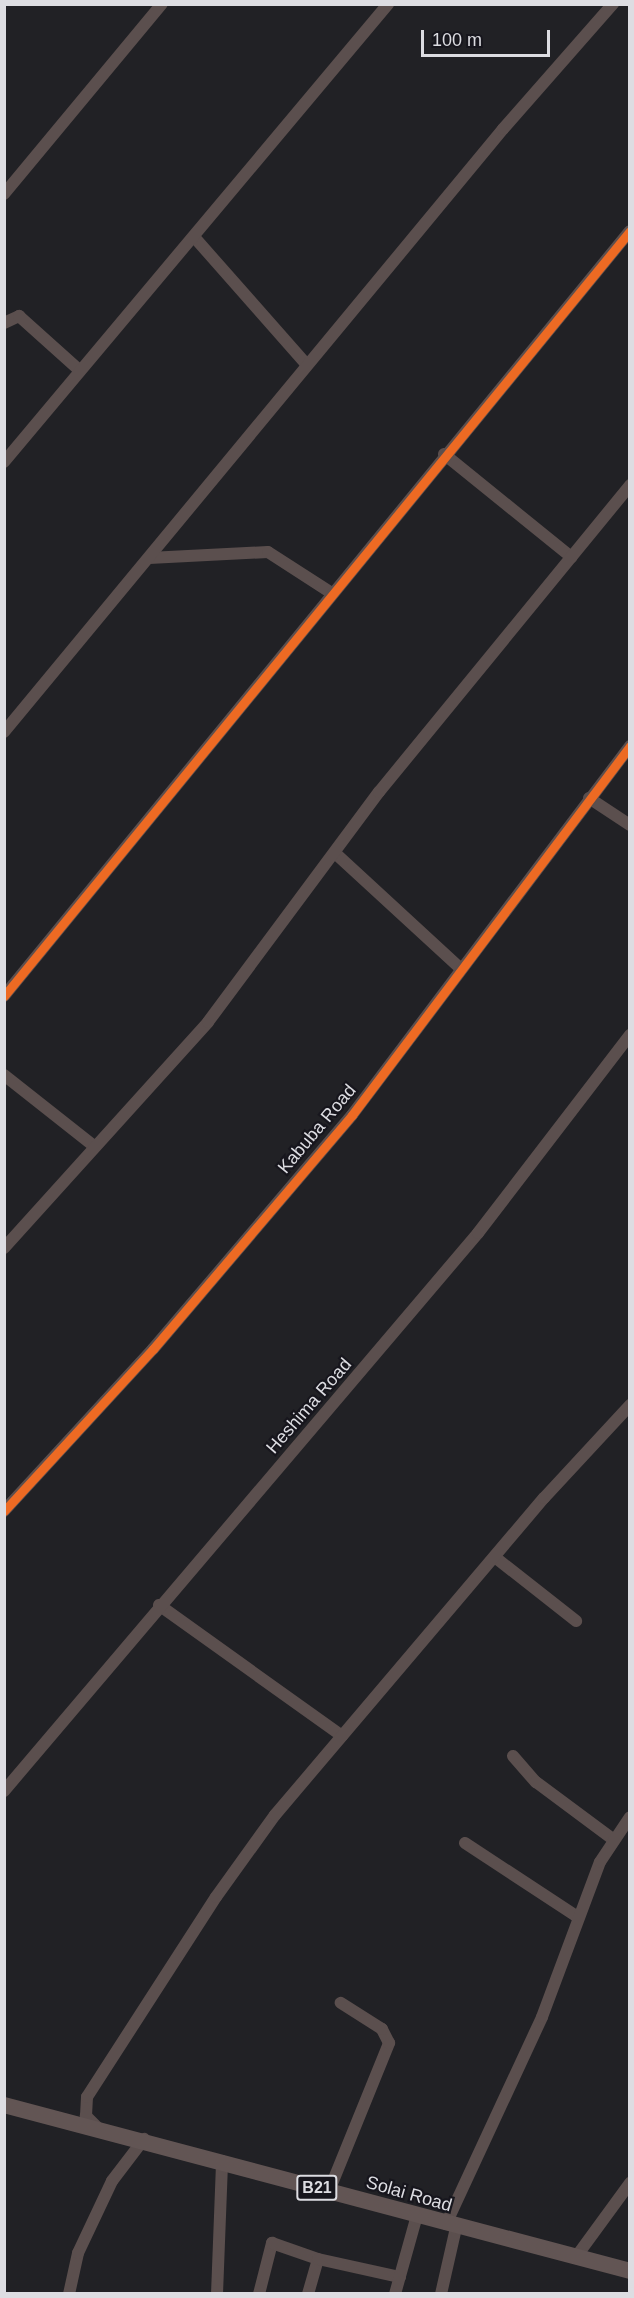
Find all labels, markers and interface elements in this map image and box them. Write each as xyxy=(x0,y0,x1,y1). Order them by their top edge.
scale bar xyxy=(424,18,553,56)
text: 100 m xyxy=(432,30,482,50)
street label: Kabuba Road xyxy=(273,1080,361,1178)
street label: Heshima Road xyxy=(262,1354,356,1458)
street label: Solai Road xyxy=(364,2171,454,2217)
road number: B21 xyxy=(296,2175,338,2201)

